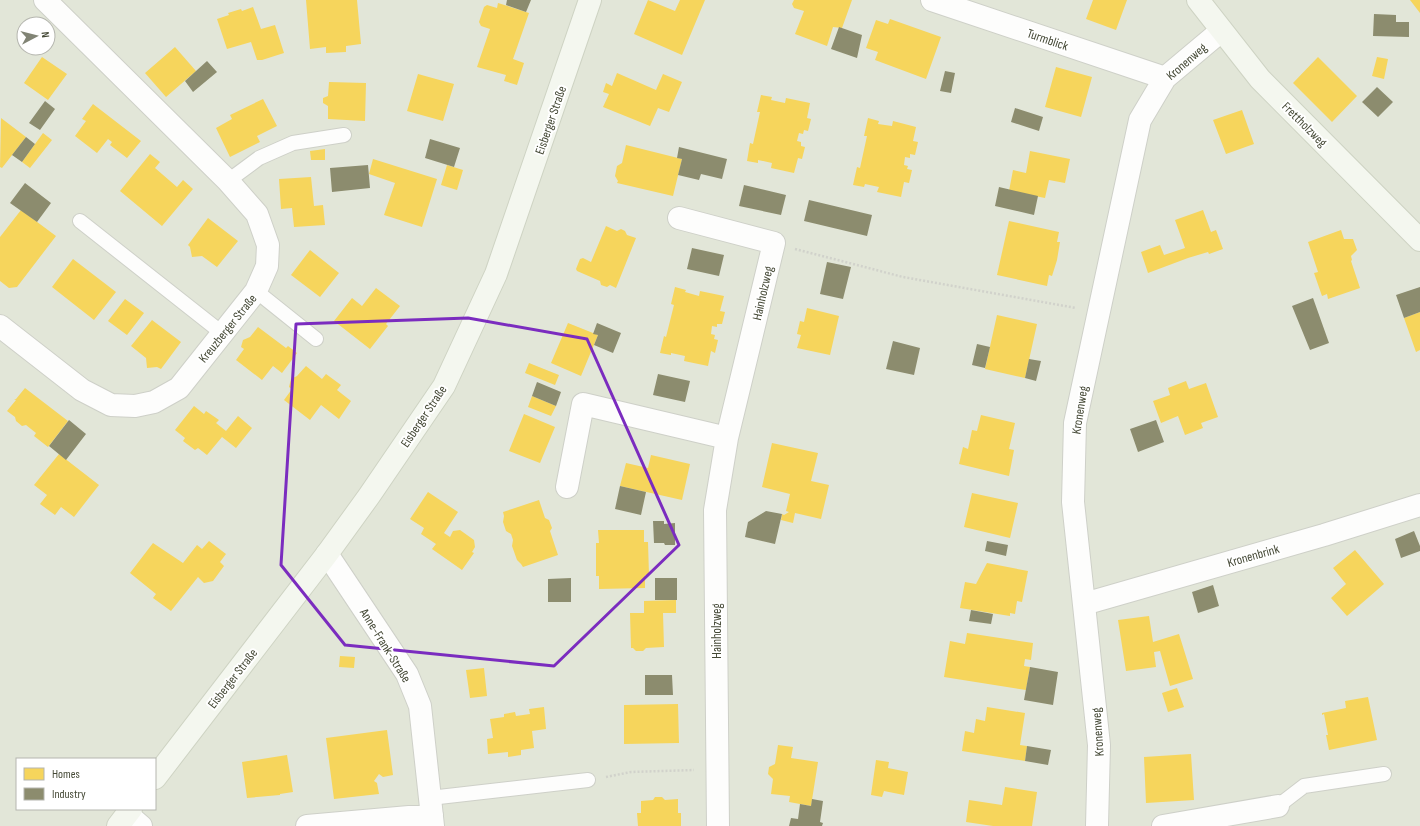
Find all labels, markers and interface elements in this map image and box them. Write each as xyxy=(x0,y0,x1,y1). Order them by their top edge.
north arrow xyxy=(16,16,56,56)
street label: Turmblick xyxy=(1025,25,1070,54)
text: N xyxy=(39,31,52,39)
street label: Kronenweg xyxy=(1163,40,1210,84)
street label: Eisberger Straße xyxy=(532,84,570,157)
street label: Frettholzweg xyxy=(1278,99,1330,151)
street label: Hainholzweg xyxy=(749,264,777,322)
street label: Kreuzberger Straße xyxy=(195,291,260,366)
street label: Eisberger Straße xyxy=(397,383,450,451)
street label: Kronenweg xyxy=(1068,385,1092,435)
street label: Kronenbrink xyxy=(1226,541,1281,571)
street label: Hainholzweg xyxy=(709,603,725,659)
street label: Anne-Frank-Straße xyxy=(355,605,414,686)
street label: Eisberger Straße xyxy=(205,646,261,712)
street label: Kronenweg xyxy=(1088,707,1108,757)
legend xyxy=(16,758,156,810)
text: Homes xyxy=(52,767,80,782)
text: Industry xyxy=(52,787,86,802)

